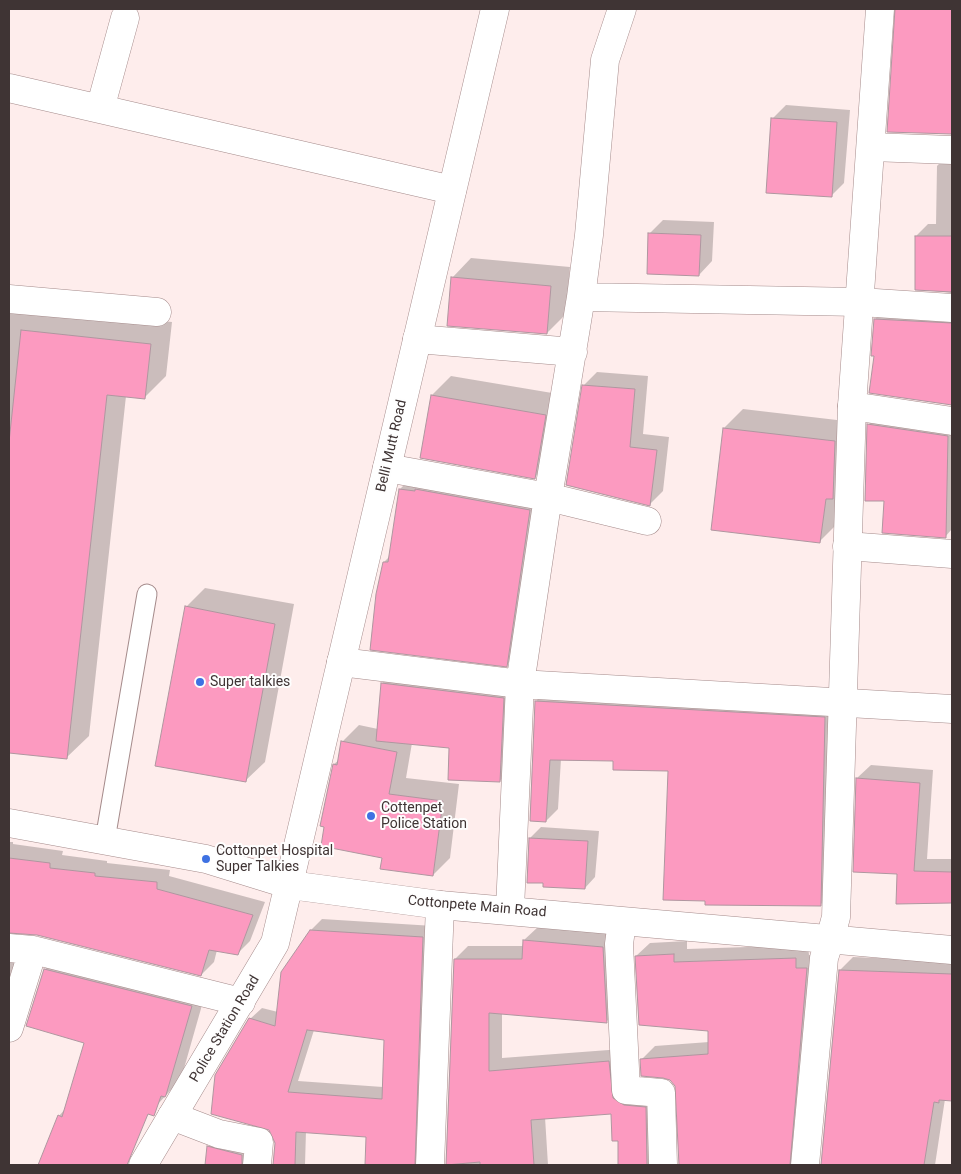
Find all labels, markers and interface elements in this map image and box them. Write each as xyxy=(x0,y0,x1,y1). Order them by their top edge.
street label: Belli Mutt Road xyxy=(373,398,411,494)
place label: Super talkies xyxy=(210,674,290,690)
marker: Super talkies xyxy=(194,676,206,688)
place label: Cottenpet Police Station xyxy=(381,800,467,832)
marker: Cottenpet Police Station xyxy=(365,810,377,822)
place label: Cottonpet Hospital Super Talkies xyxy=(216,843,333,876)
marker: Cottonpet Hospital Super Talkies xyxy=(200,853,212,865)
street label: Cottonpete Main Road xyxy=(407,893,547,921)
street label: Police Station Road xyxy=(186,973,264,1085)

